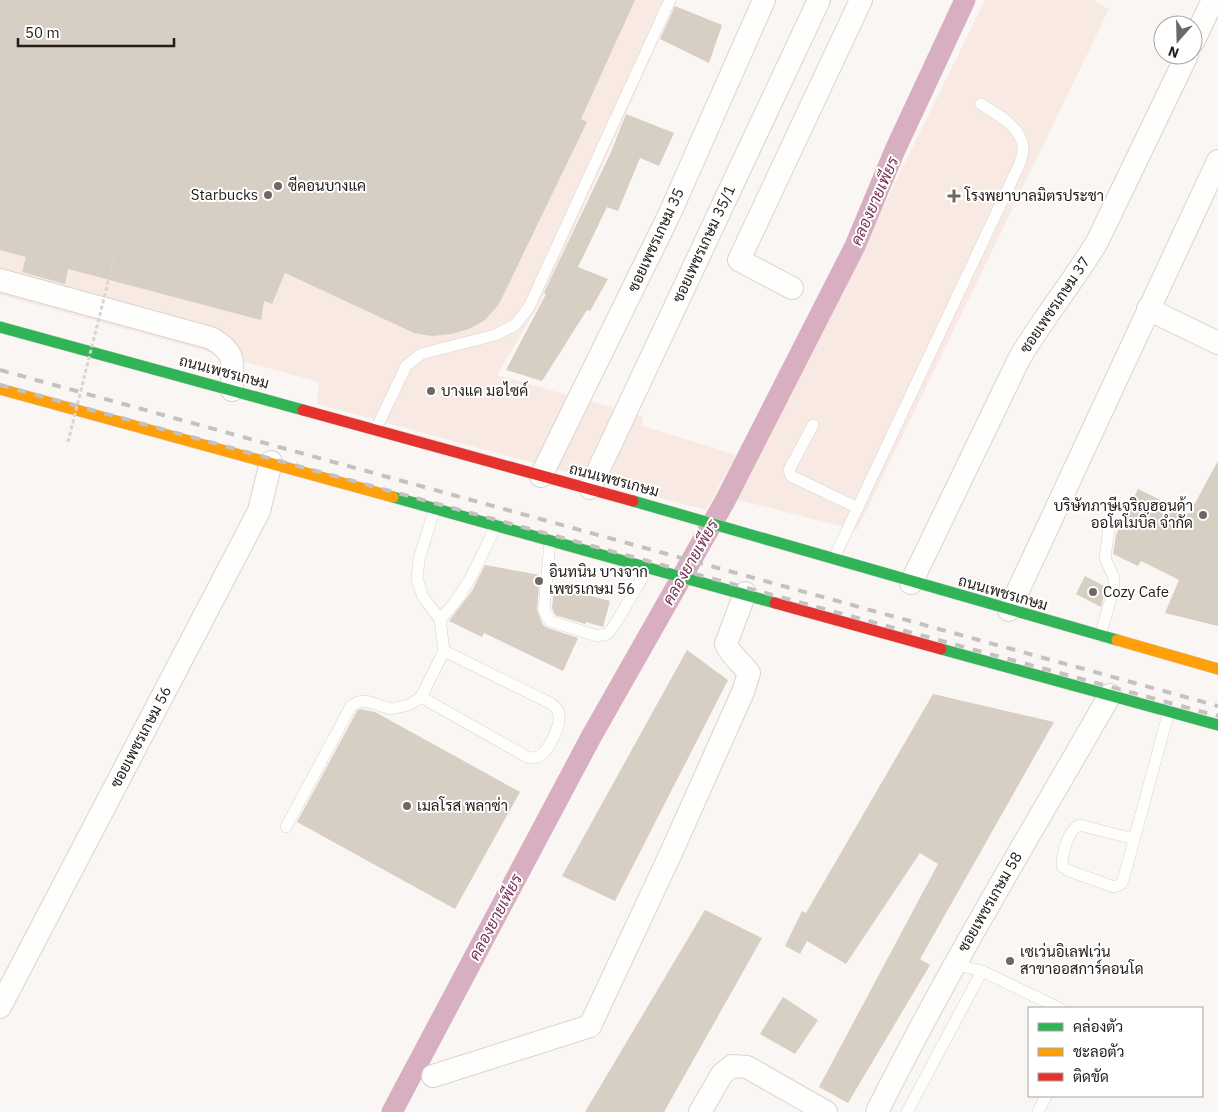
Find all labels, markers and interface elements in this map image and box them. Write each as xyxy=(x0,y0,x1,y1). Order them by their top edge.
scale bar xyxy=(18,15,174,47)
north arrow xyxy=(1153,15,1203,65)
text: 50 m xyxy=(25,23,60,42)
text: N xyxy=(1166,42,1181,62)
water label: คลองยายเพียร xyxy=(845,152,903,248)
place label: ซีคอนบางแค xyxy=(288,176,366,195)
marker: ซีคอนบางแค xyxy=(272,180,284,192)
street label: ซอยเพชรเกษม 35/1 xyxy=(668,182,739,306)
place label: Starbucks xyxy=(191,185,258,204)
street label: ซอยเพชรเกษม 35 xyxy=(623,185,688,295)
place label: โรงพยาบาลมิตรประชา xyxy=(964,186,1104,205)
marker: Starbucks xyxy=(262,189,274,201)
marker: โรงพยาบาลมิตรประชา xyxy=(947,189,961,203)
street label: ซอยเพชรเกษม 37 xyxy=(1015,253,1094,357)
street label: ถนนเพชรเกษม xyxy=(177,350,271,393)
place label: บางแค มอไซค์ xyxy=(441,381,528,400)
marker: บางแค มอไซค์ xyxy=(425,385,437,397)
street label: ถนนเพชรเกษม xyxy=(567,458,661,501)
place label: บริษัทภาษีเจริญฮอนด้า ออโตโมบิล จำกัด xyxy=(1054,496,1193,532)
marker: บริษัทภาษีเจริญฮอนด้า ออโตโมบิล จำกัด xyxy=(1197,509,1209,521)
water label: คลองยายเพียร xyxy=(657,514,723,608)
place label: อินทนิน บางจาก เพชรเกษม 56 xyxy=(549,562,648,598)
street label: ถนนเพชรเกษม xyxy=(956,571,1050,614)
marker: อินทนิน บางจาก เพชรเกษม 56 xyxy=(533,575,545,587)
place label: Cozy Cafe xyxy=(1103,582,1169,601)
marker: Cozy Cafe xyxy=(1087,586,1099,598)
street label: ซอยเพชรเกษม 56 xyxy=(106,683,175,791)
place label: เมลโรส พลาซ่า xyxy=(417,796,508,815)
marker: เมลโรส พลาซ่า xyxy=(401,800,413,812)
street label: ซอยเพชรเกษม 58 xyxy=(953,848,1026,955)
water label: คลองยายเพียร xyxy=(463,869,527,964)
place label: เซเว่นอิเลฟเว่น สาขาออสการ์คอนโด xyxy=(1020,942,1144,978)
marker: เซเว่นอิเลฟเว่น สาขาออสการ์คอนโด xyxy=(1004,955,1016,967)
legend xyxy=(1028,1007,1203,1097)
text: คล่องตัว xyxy=(1073,1017,1123,1036)
text: ชะลอตัว xyxy=(1073,1042,1124,1061)
text: ติดขัด xyxy=(1073,1067,1109,1086)

